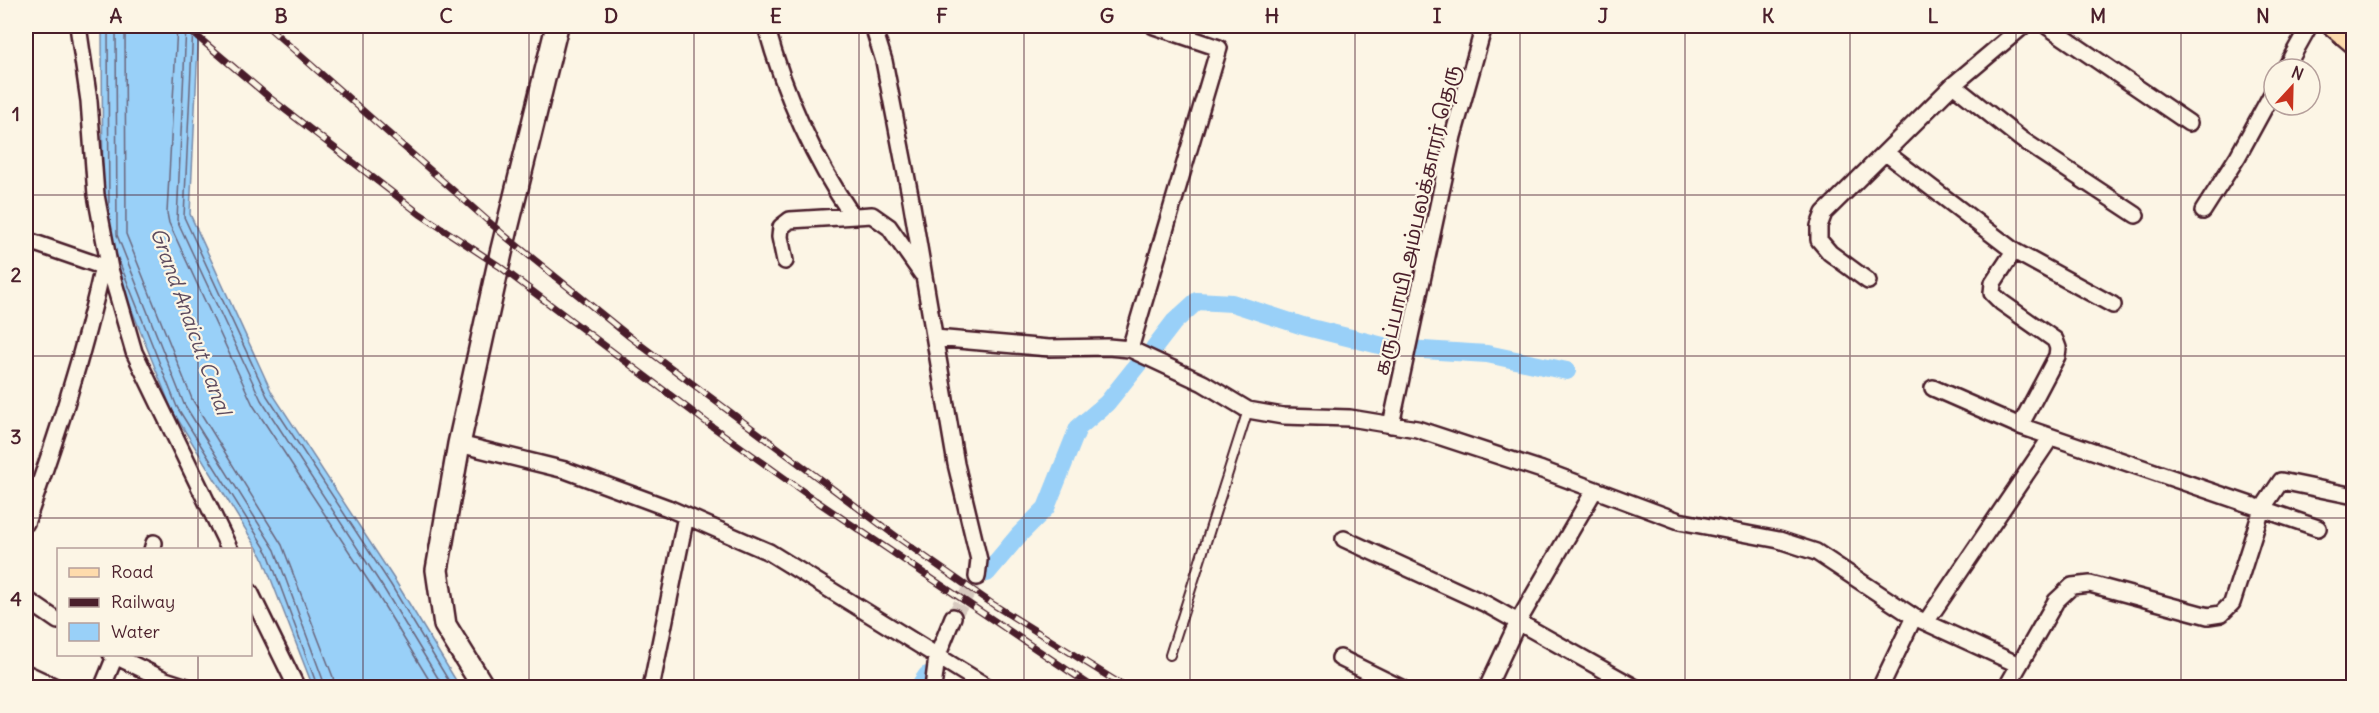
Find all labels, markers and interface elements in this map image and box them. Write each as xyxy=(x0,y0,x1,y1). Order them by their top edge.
text: A xyxy=(110,3,123,28)
text: B xyxy=(274,3,288,28)
text: C xyxy=(439,3,453,28)
text: D xyxy=(604,3,618,28)
text: E xyxy=(770,3,782,28)
text: F xyxy=(936,3,948,28)
text: G xyxy=(1100,3,1114,28)
text: H xyxy=(1265,3,1279,28)
text: I xyxy=(1433,3,1442,28)
text: J xyxy=(1598,3,1609,28)
text: K xyxy=(1762,3,1775,28)
text: L xyxy=(1928,3,1939,28)
text: M xyxy=(2090,3,2106,28)
text: N xyxy=(2256,3,2270,28)
north arrow xyxy=(2262,57,2322,117)
street label: கருப்பாயி அம்பலக்காரர் தெரு xyxy=(1368,62,1466,378)
text: N xyxy=(2289,62,2306,84)
text: 1 xyxy=(12,101,20,126)
water label: Grand Anaicut Canal xyxy=(145,224,238,421)
text: 2 xyxy=(11,262,22,287)
text: 3 xyxy=(10,424,22,449)
legend xyxy=(57,548,252,656)
text: Road xyxy=(111,560,154,583)
text: 4 xyxy=(10,586,22,611)
text: Railway xyxy=(111,590,175,613)
text: Water xyxy=(111,620,161,643)

